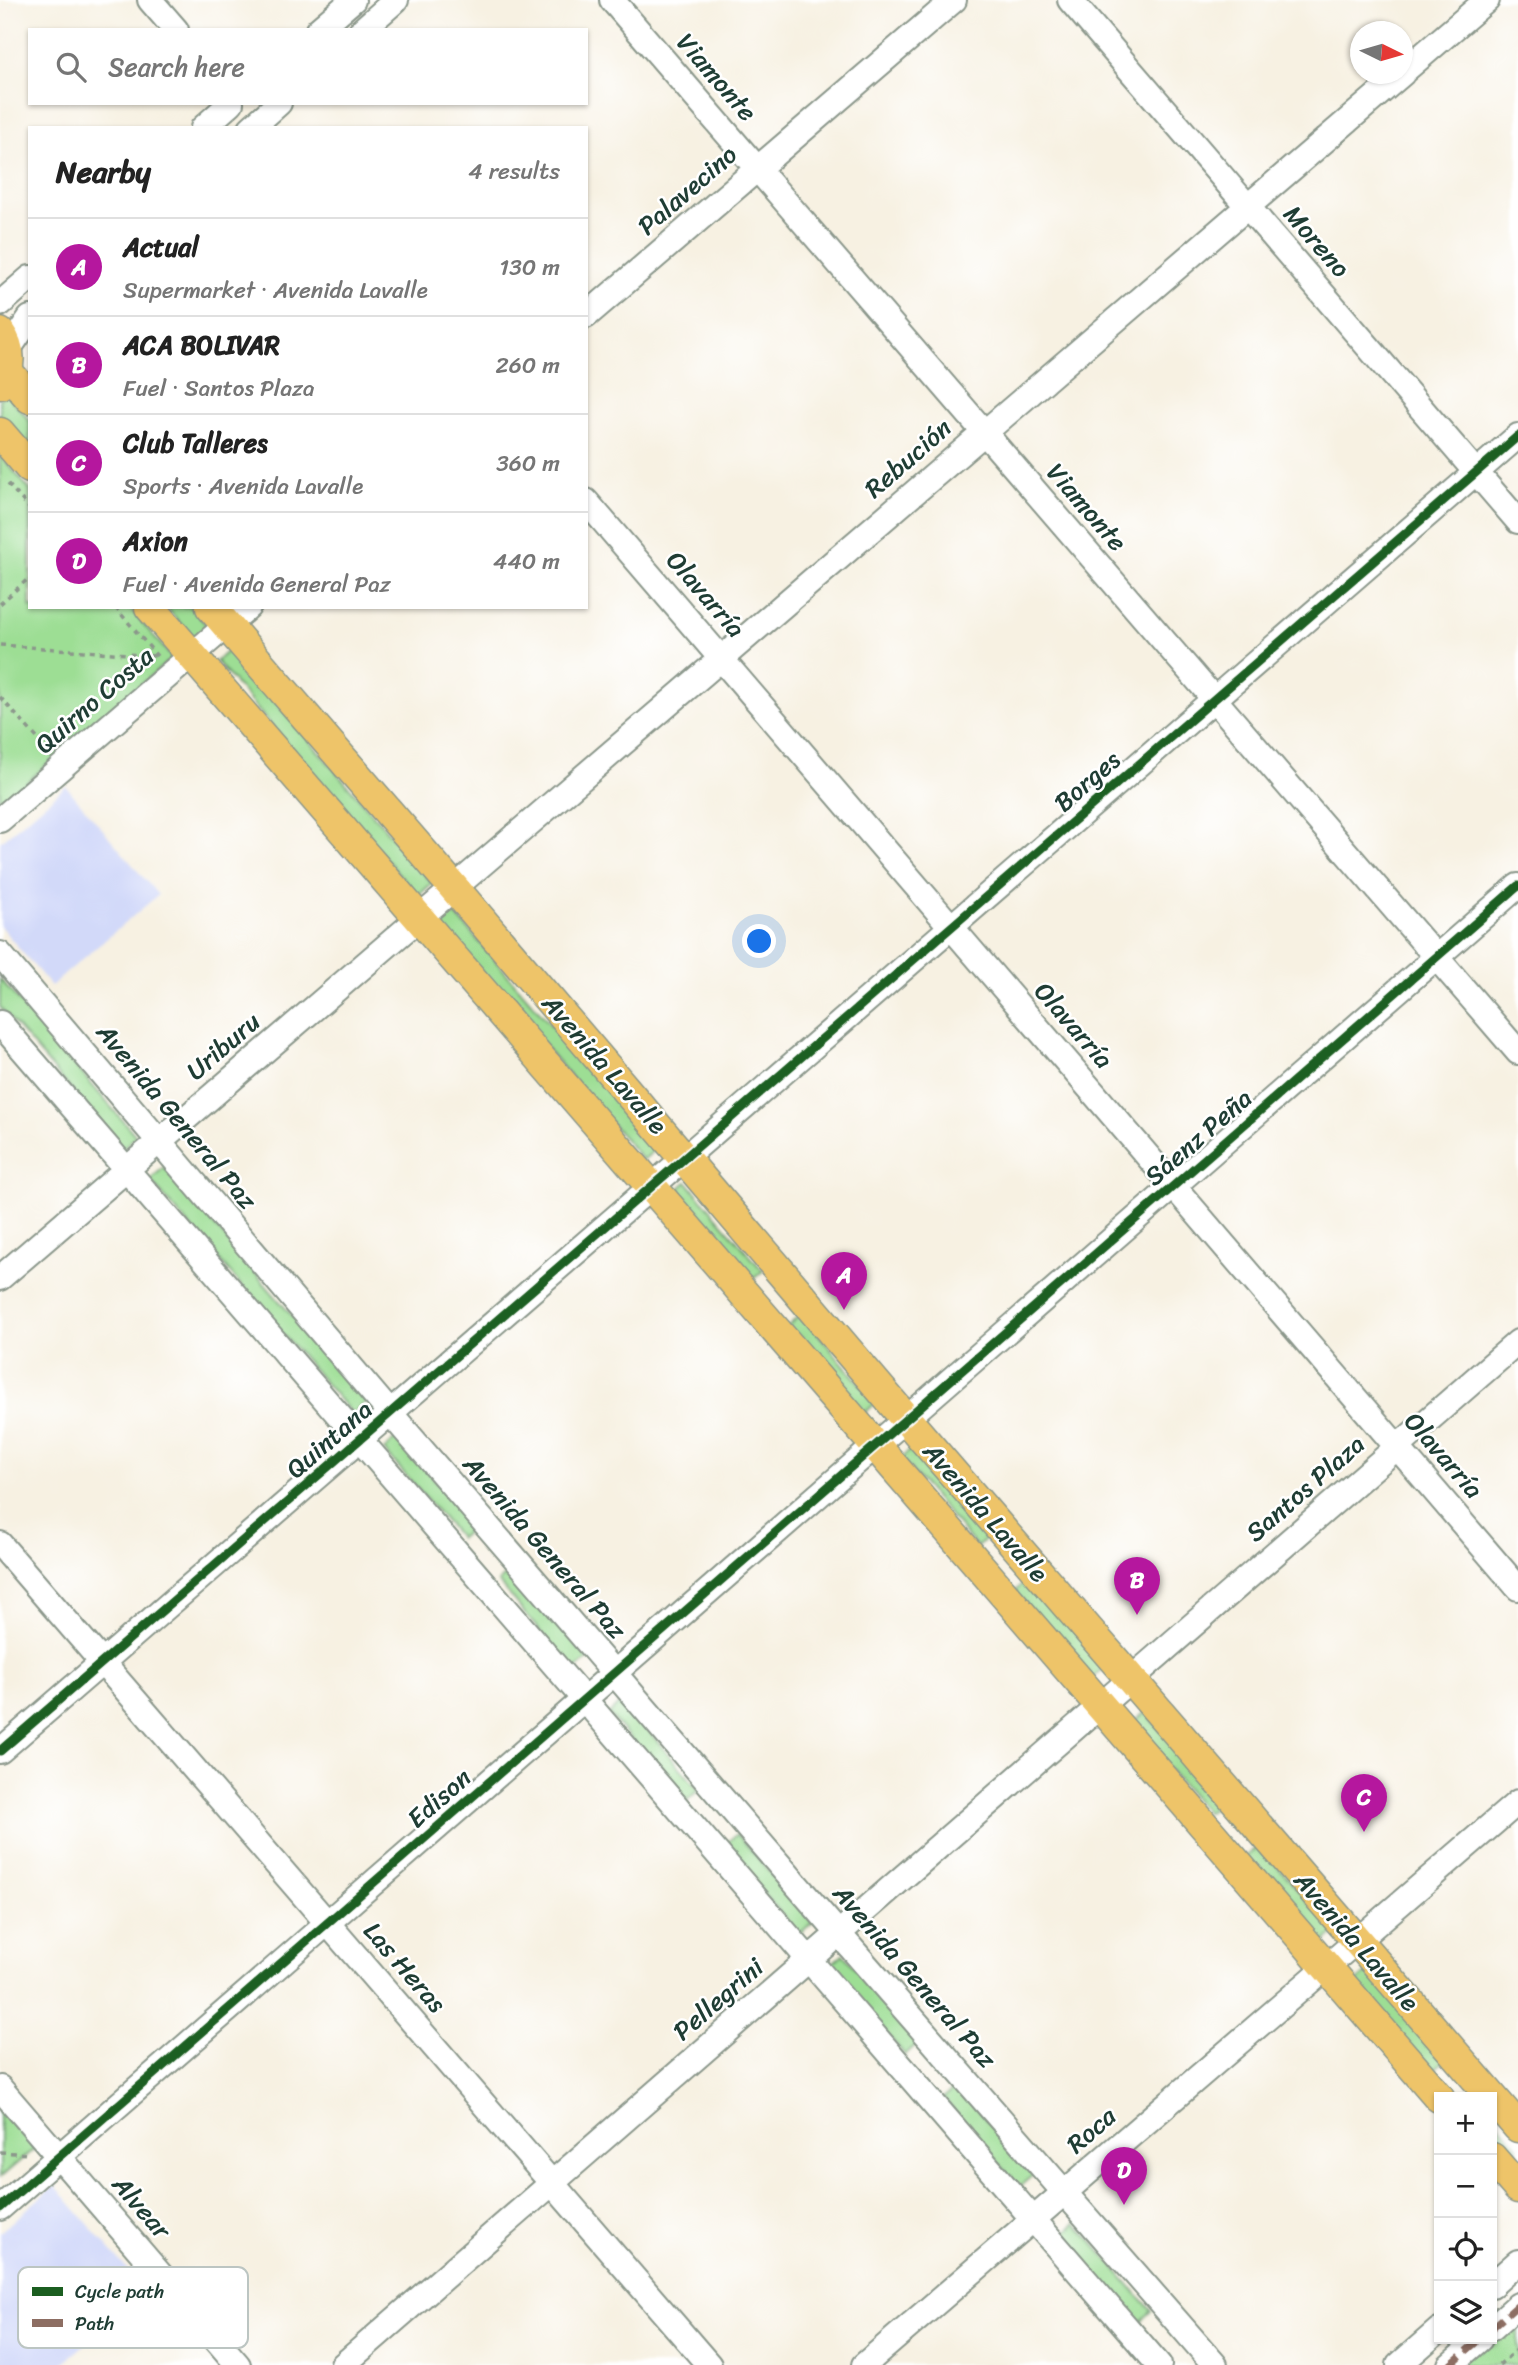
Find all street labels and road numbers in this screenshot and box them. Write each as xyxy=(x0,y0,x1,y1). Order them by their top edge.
street label: Viamonte xyxy=(665,22,769,132)
street label: Palavecino xyxy=(626,133,748,247)
street label: Moreno xyxy=(1272,194,1362,288)
street label: Rebución xyxy=(853,406,963,510)
street label: Viamonte xyxy=(1035,452,1139,562)
street label: Olavarría xyxy=(655,540,757,648)
street label: Quirno Costa xyxy=(24,634,165,766)
street label: Borges xyxy=(1043,738,1132,824)
street label: Olavarría xyxy=(1023,971,1125,1079)
street label: Avenida Lavalle xyxy=(530,982,680,1145)
street label: Uriburu xyxy=(175,1000,271,1092)
street label: Avenida General Paz xyxy=(84,1011,270,1221)
street label: Sáenz Peña xyxy=(1133,1076,1263,1198)
street label: Quintana xyxy=(275,1388,383,1490)
street label: Olavarría xyxy=(1393,1401,1495,1509)
street label: Santos Plaza xyxy=(1234,1422,1376,1554)
street label: Avenida Lavalle xyxy=(911,1430,1061,1593)
street label: Avenida General Paz xyxy=(450,1443,639,1651)
street label: Edison xyxy=(396,1756,482,1840)
street label: Avenida Lavalle xyxy=(1282,1859,1432,2022)
street label: Avenida General Paz xyxy=(820,1872,1009,2080)
street label: Las Heras xyxy=(352,1910,459,2024)
street label: Pellegrini xyxy=(662,1945,775,2052)
street label: Roca xyxy=(1055,2094,1128,2165)
street label: Alvear xyxy=(100,2163,184,2251)

